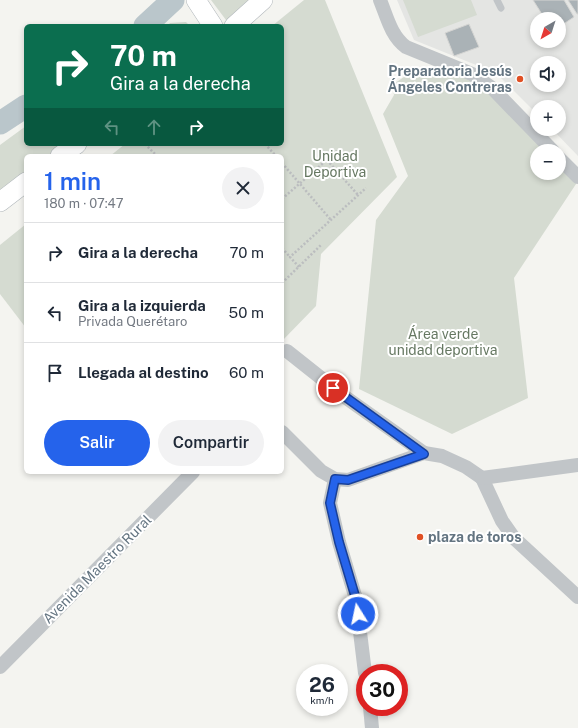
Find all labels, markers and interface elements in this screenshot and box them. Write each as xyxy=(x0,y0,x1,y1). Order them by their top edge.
north arrow xyxy=(530,12,566,48)
map controls xyxy=(530,12,566,180)
text: 70 m xyxy=(110,39,177,72)
icon: right xyxy=(44,40,96,92)
button: sound xyxy=(530,56,566,92)
place label: Preparatoria Jesús Ángeles Contreras xyxy=(387,63,512,95)
text: Gira a la derecha xyxy=(110,73,251,94)
marker: Preparatoria Jesús Ángeles Contreras xyxy=(515,74,525,84)
button: + xyxy=(530,100,566,136)
icon: left xyxy=(101,116,123,138)
icon: ahead xyxy=(143,116,165,138)
icon: right xyxy=(185,116,207,138)
button: − xyxy=(530,144,566,180)
park label: Unidad Deportiva xyxy=(304,148,366,180)
text: 1 min xyxy=(44,167,101,195)
button: close xyxy=(222,167,264,209)
text: 180 m · 07:47 xyxy=(44,196,124,211)
icon: right xyxy=(44,242,66,264)
text: Gira a la derecha xyxy=(78,244,198,261)
text: 70 m xyxy=(229,244,264,261)
text: Gira a la izquierda xyxy=(78,297,206,314)
icon: left xyxy=(44,302,66,324)
text: 50 m xyxy=(229,304,264,321)
text: Privada Querétaro xyxy=(78,314,187,329)
park label: Área verde unidad deportiva xyxy=(389,325,497,358)
icon: arrive xyxy=(44,362,66,384)
text: Llegada al destino xyxy=(78,364,209,381)
text: 60 m xyxy=(229,364,264,381)
pin xyxy=(316,371,350,405)
icon: arrive xyxy=(322,377,344,399)
button: Salir xyxy=(44,420,150,466)
button: Compartir xyxy=(158,420,264,466)
street label: Avenida Maestro Rural xyxy=(39,511,155,627)
place label: plaza de toros xyxy=(428,529,522,545)
marker: plaza de toros xyxy=(415,532,425,542)
position arrow xyxy=(337,593,379,635)
speed limit sign: 30 xyxy=(356,664,408,716)
text: 26 xyxy=(309,673,335,697)
text: km/h xyxy=(310,694,334,706)

